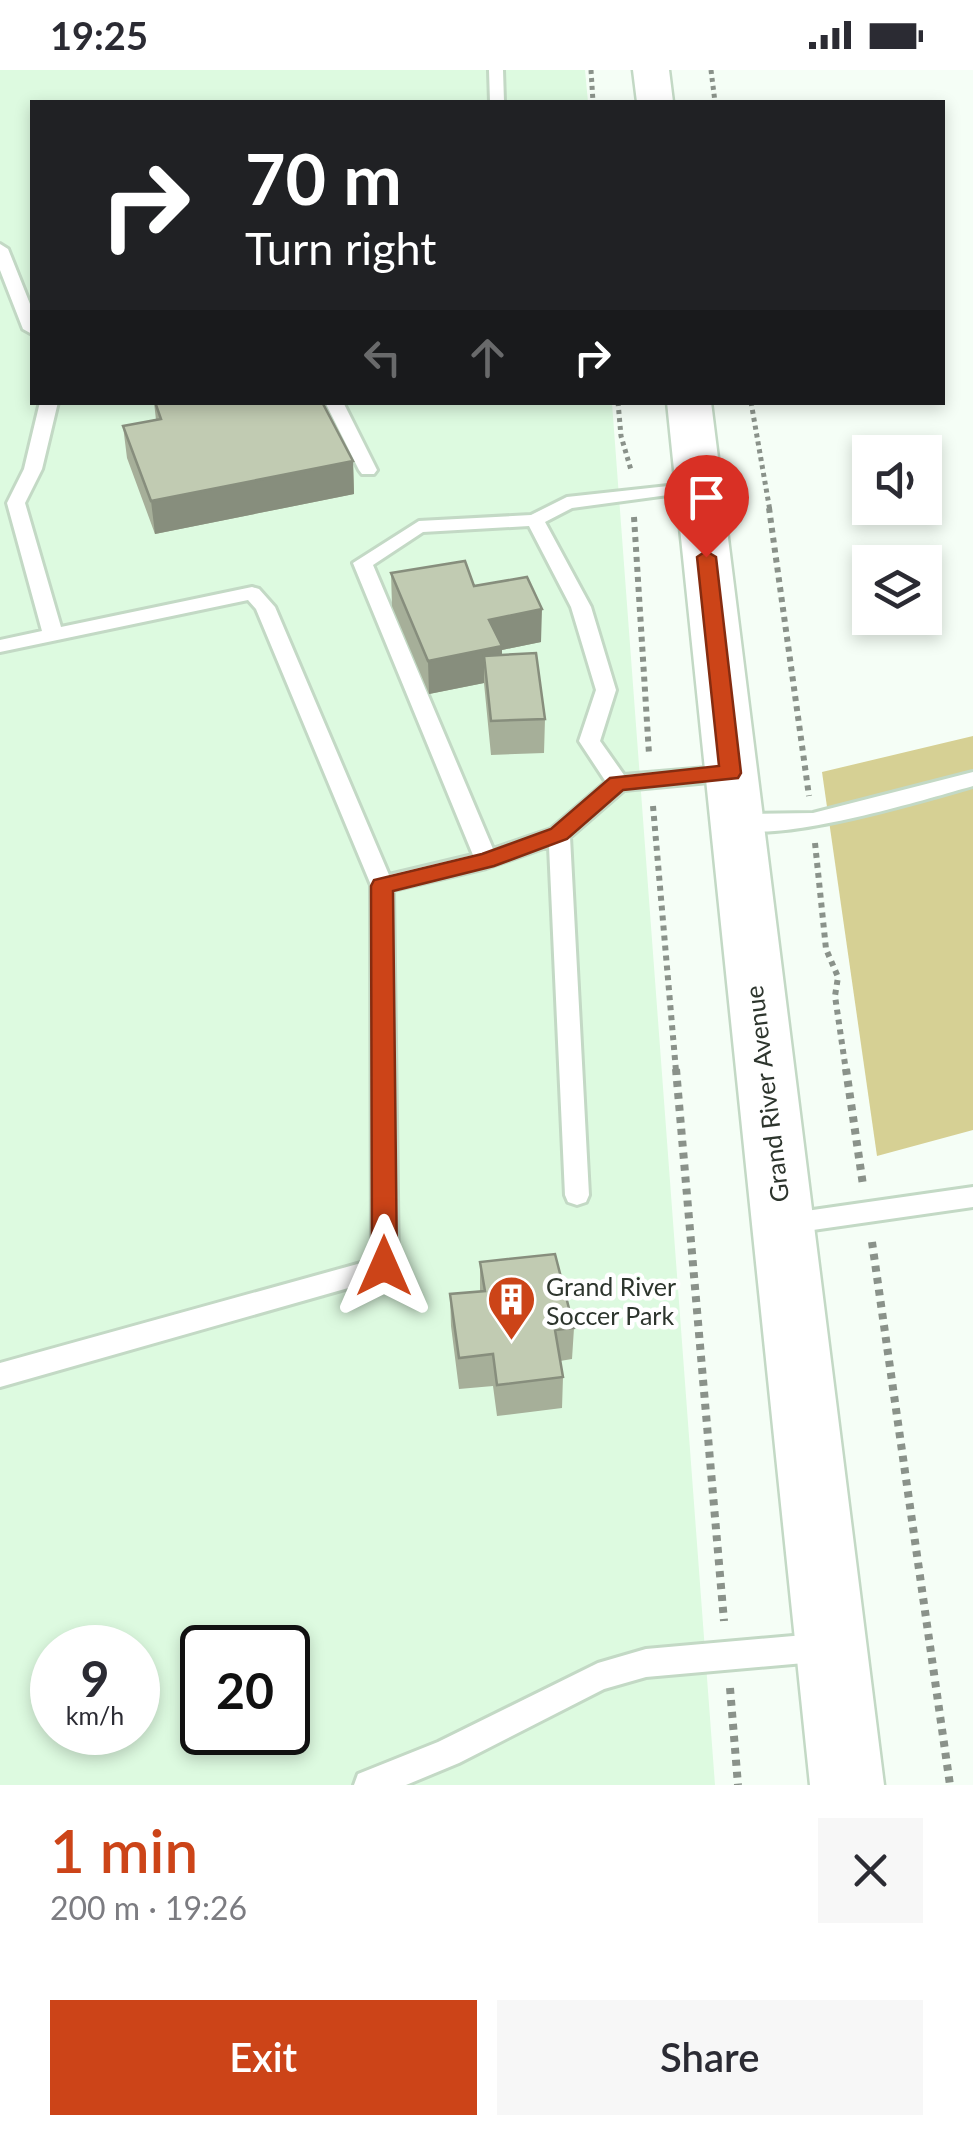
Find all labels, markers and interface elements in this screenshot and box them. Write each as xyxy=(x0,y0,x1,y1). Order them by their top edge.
text: 19:25 xyxy=(50,12,148,58)
text: 70 m xyxy=(245,136,402,220)
icon: right xyxy=(80,140,210,270)
text: Turn right xyxy=(245,221,436,275)
icon: left xyxy=(355,330,410,385)
icon: ahead xyxy=(460,330,515,385)
icon: right xyxy=(565,330,620,385)
map controls xyxy=(852,435,942,635)
button: sound xyxy=(852,435,942,525)
pin xyxy=(664,455,749,558)
icon: arrive xyxy=(679,470,734,525)
button: layers xyxy=(852,545,942,635)
street label: Grand River Avenue xyxy=(738,984,794,1204)
position arrow xyxy=(332,1214,436,1318)
place label: Grand River Soccer Park xyxy=(546,1271,676,1330)
building icon: Grand River Soccer Park xyxy=(485,1274,537,1342)
speed limit sign: 20 xyxy=(180,1625,310,1755)
text: 9 xyxy=(80,1648,110,1708)
text: km/h xyxy=(66,1700,124,1730)
text: 1 min xyxy=(50,1814,198,1886)
button: close xyxy=(818,1818,923,1923)
text: 200 m · 19:26 xyxy=(50,1888,247,1927)
button: Exit xyxy=(50,2000,477,2115)
button: Share xyxy=(497,2000,923,2115)

